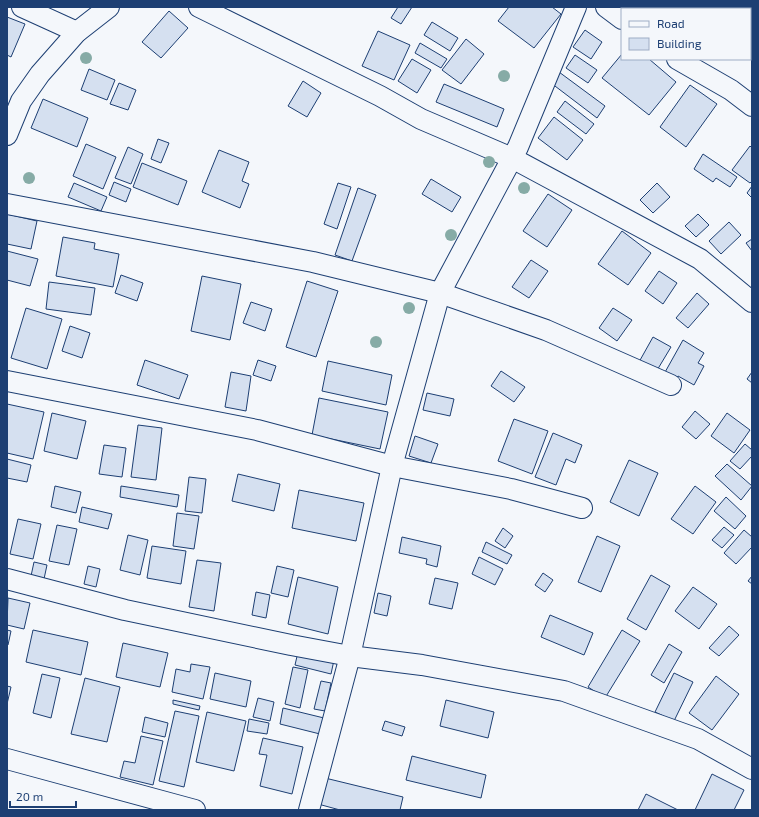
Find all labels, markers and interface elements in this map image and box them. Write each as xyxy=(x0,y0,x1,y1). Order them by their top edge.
legend xyxy=(621,8,751,60)
text: Road xyxy=(657,16,685,30)
text: Building xyxy=(657,36,702,50)
scale bar xyxy=(10,783,76,809)
text: 20 m xyxy=(16,789,43,803)

